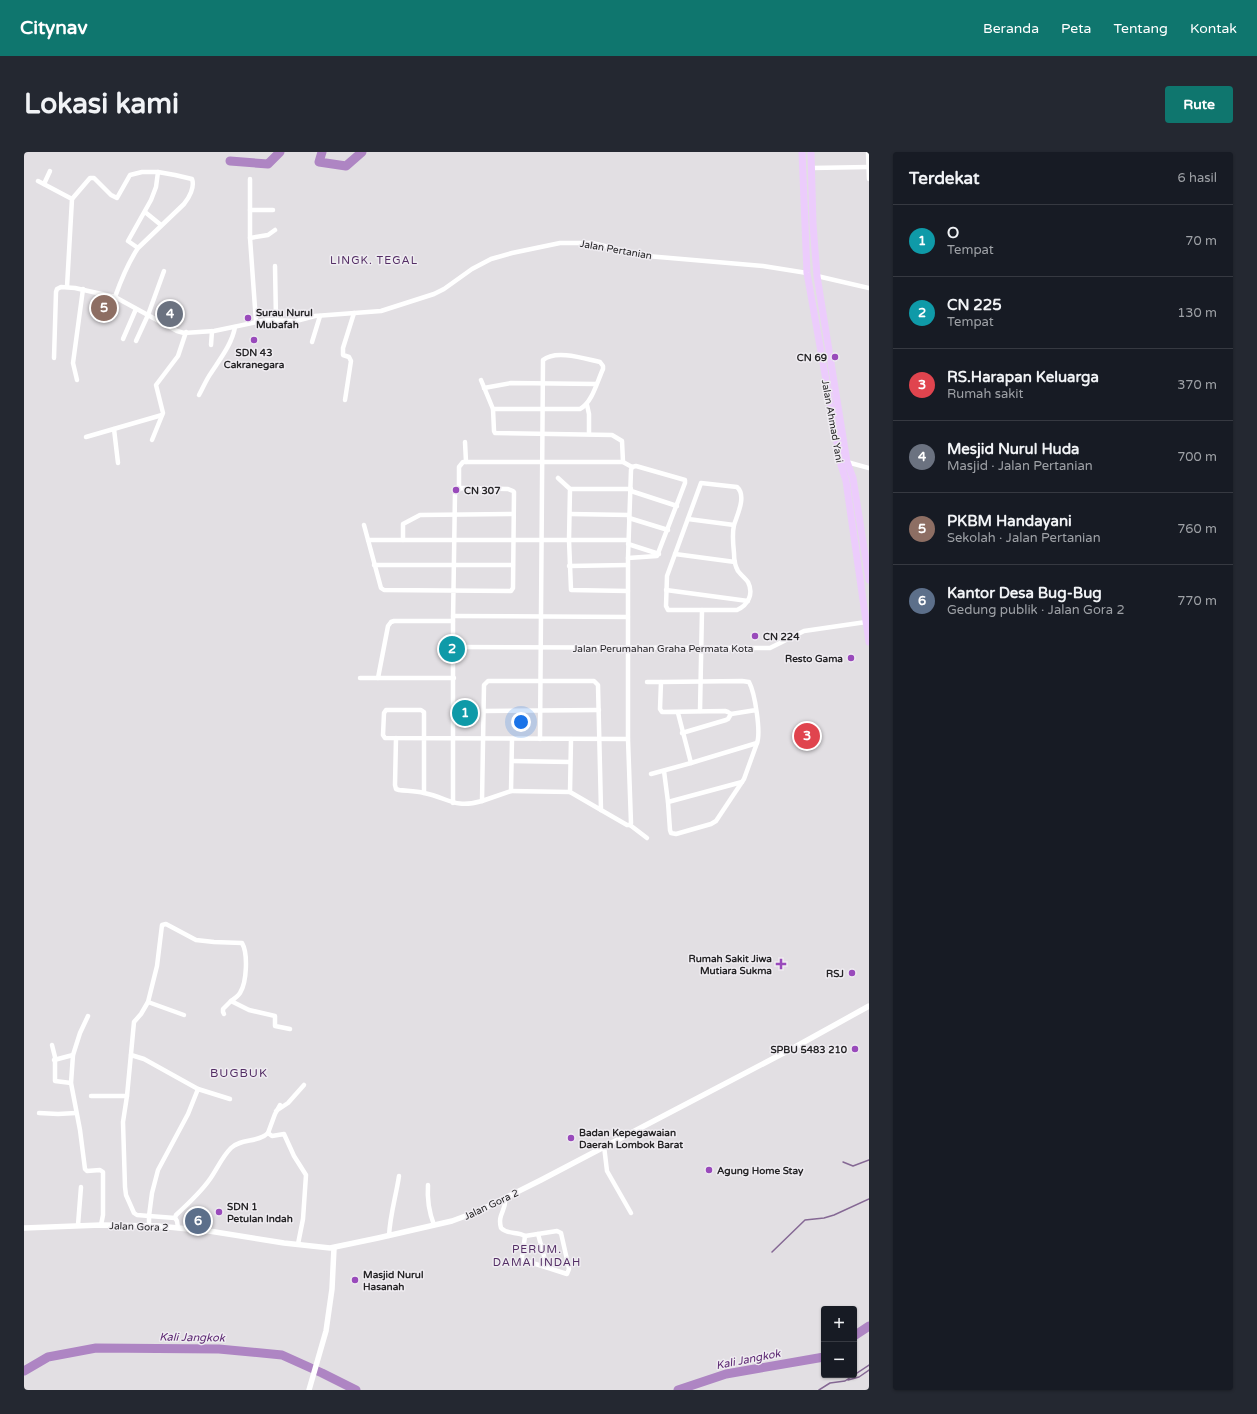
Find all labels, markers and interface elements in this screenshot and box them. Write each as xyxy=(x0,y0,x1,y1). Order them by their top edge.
text: Citynav xyxy=(20,17,87,39)
text: Beranda xyxy=(983,20,1039,37)
text: Peta xyxy=(1061,20,1091,37)
text: Tentang xyxy=(1113,20,1168,37)
text: Kontak xyxy=(1190,20,1237,37)
button: Rute xyxy=(1165,86,1233,123)
text: Lokasi kami xyxy=(24,87,179,121)
text: Terdekat xyxy=(909,168,979,189)
text: 6 hasil xyxy=(1178,170,1217,186)
text: O xyxy=(947,224,959,242)
text: 1 xyxy=(918,233,926,249)
text: 70 m xyxy=(1185,233,1217,249)
street label: Jalan Pertanian xyxy=(579,238,653,262)
text: Tempat xyxy=(947,242,994,258)
district label: LINGK. TEGAL xyxy=(330,254,418,267)
pin: 5 xyxy=(91,293,117,323)
text: CN 225 xyxy=(947,296,1002,314)
pin: 4 xyxy=(157,299,183,329)
text: 2 xyxy=(918,305,926,321)
text: 130 m xyxy=(1177,305,1217,321)
place label: Surau Nurul Mubafah xyxy=(256,307,313,331)
marker: Surau Nurul Mubafah xyxy=(243,313,253,323)
text: Tempat xyxy=(947,314,994,330)
marker: SDN 43 Cakranegara xyxy=(249,335,259,345)
place label: SDN 43 Cakranegara xyxy=(224,347,285,371)
place label: CN 69 xyxy=(797,352,827,364)
marker: CN 69 xyxy=(830,352,840,362)
text: RS.Harapan Keluarga xyxy=(947,368,1099,386)
text: 3 xyxy=(918,377,926,393)
text: 370 m xyxy=(1177,377,1217,393)
street label: Jalan Ahmad Yani xyxy=(819,379,845,464)
text: Rumah sakit xyxy=(947,386,1024,402)
text: Mesjid Nurul Huda xyxy=(947,440,1080,458)
text: 4 xyxy=(918,449,926,465)
text: 700 m xyxy=(1177,449,1217,465)
text: Masjid · Jalan Pertanian xyxy=(947,458,1093,474)
marker: CN 307 xyxy=(451,485,461,495)
place label: CN 307 xyxy=(464,485,500,497)
text: PKBM Handayani xyxy=(947,512,1072,530)
text: 5 xyxy=(918,521,926,537)
text: 760 m xyxy=(1177,521,1217,537)
text: Sekolah · Jalan Pertanian xyxy=(947,530,1101,546)
text: Kantor Desa Bug-Bug xyxy=(947,584,1102,602)
text: 6 xyxy=(918,593,926,609)
text: 770 m xyxy=(1177,593,1217,609)
text: Gedung publik · Jalan Gora 2 xyxy=(947,602,1125,618)
marker: CN 224 xyxy=(750,631,760,641)
place label: CN 224 xyxy=(763,631,800,643)
pin: 2 xyxy=(439,634,465,664)
street label: Jalan Perumahan Graha Permata Kota xyxy=(573,643,753,655)
place label: Resto Gama xyxy=(785,653,843,665)
marker: Resto Gama xyxy=(846,653,856,663)
pin: 1 xyxy=(452,698,478,728)
your location xyxy=(511,712,531,732)
pin: 3 xyxy=(794,721,820,751)
place label: Rumah Sakit Jiwa Mutiara Sukma xyxy=(689,953,772,977)
marker: Rumah Sakit Jiwa Mutiara Sukma xyxy=(775,958,787,970)
place label: RSJ xyxy=(826,968,844,980)
marker: RSJ xyxy=(847,968,857,978)
place label: SPBU 5483 210 xyxy=(770,1044,848,1056)
marker: SPBU 5483 210 xyxy=(850,1044,860,1054)
district label: BUGBUK xyxy=(210,1066,268,1080)
place label: Badan Kepegawaian Daerah Lombok Barat xyxy=(579,1127,683,1151)
marker: Badan Kepegawaian Daerah Lombok Barat xyxy=(566,1133,576,1143)
marker: Agung Home Stay xyxy=(704,1165,714,1175)
place label: Agung Home Stay xyxy=(717,1165,804,1177)
street label: Jalan Gora 2 xyxy=(462,1187,521,1223)
place label: SDN 1 Petulan Indah xyxy=(227,1201,293,1225)
pin: 6 xyxy=(185,1206,211,1236)
marker: SDN 1 Petulan Indah xyxy=(214,1207,224,1217)
street label: Jalan Gora 2 xyxy=(109,1220,169,1234)
district label: PERUM. DAMAI INDAH xyxy=(493,1243,581,1269)
place label: Masjid Nurul Hasanah xyxy=(363,1269,423,1293)
marker: Masjid Nurul Hasanah xyxy=(350,1275,360,1285)
map controls xyxy=(821,1306,857,1378)
button: + xyxy=(821,1306,857,1342)
water label: Kali Jangkok xyxy=(159,1330,226,1345)
button: − xyxy=(821,1342,857,1378)
water label: Kali Jangkok xyxy=(715,1347,782,1372)

